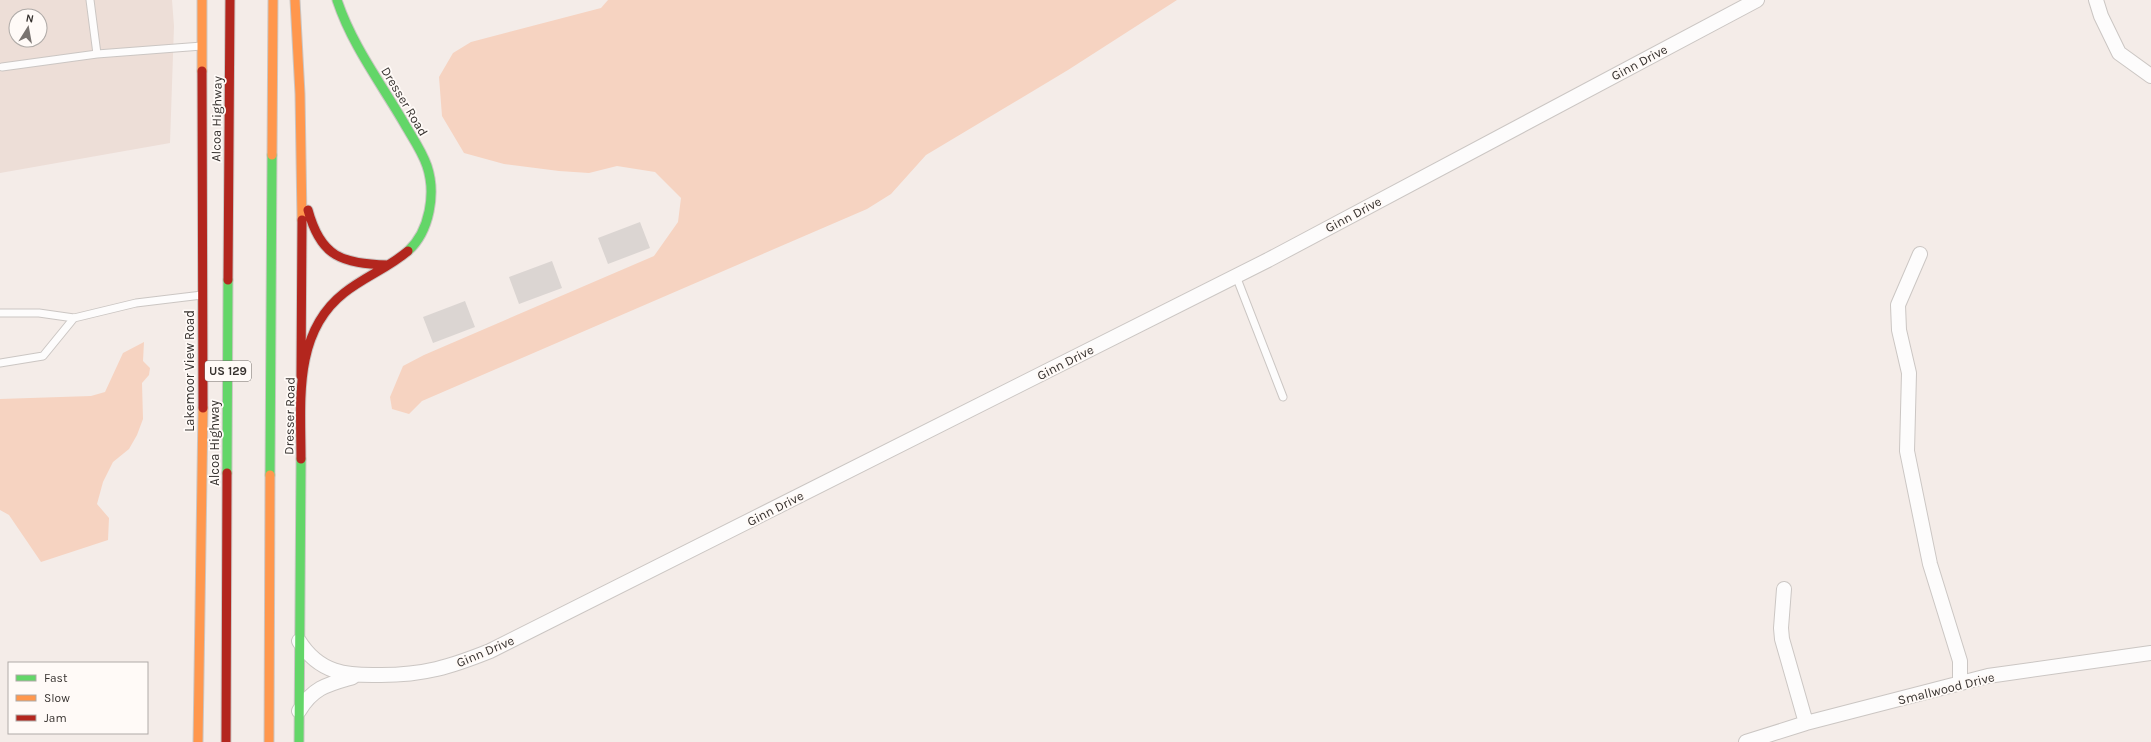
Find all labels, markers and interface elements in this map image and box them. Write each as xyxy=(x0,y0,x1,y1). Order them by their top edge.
north arrow xyxy=(8,8,48,48)
text: N xyxy=(25,12,35,26)
street label: Ginn Drive xyxy=(1609,41,1670,83)
street label: Dresser Road xyxy=(378,64,431,139)
street label: Alcoa Highway xyxy=(208,76,225,162)
street label: Ginn Drive xyxy=(1323,193,1384,235)
street label: Lakemoor View Road xyxy=(182,310,197,432)
street label: Ginn Drive xyxy=(1034,342,1096,383)
road number: US 129 xyxy=(205,361,251,381)
street label: Dresser Road xyxy=(281,377,298,455)
street label: Alcoa Highway xyxy=(207,400,222,486)
street label: Ginn Drive xyxy=(744,488,806,529)
street label: Ginn Drive xyxy=(454,632,517,670)
legend xyxy=(8,662,148,734)
street label: Smallwood Drive xyxy=(1896,669,1996,708)
text: Fast xyxy=(44,671,68,685)
text: Slow xyxy=(44,691,70,705)
text: Jam xyxy=(44,711,67,725)

